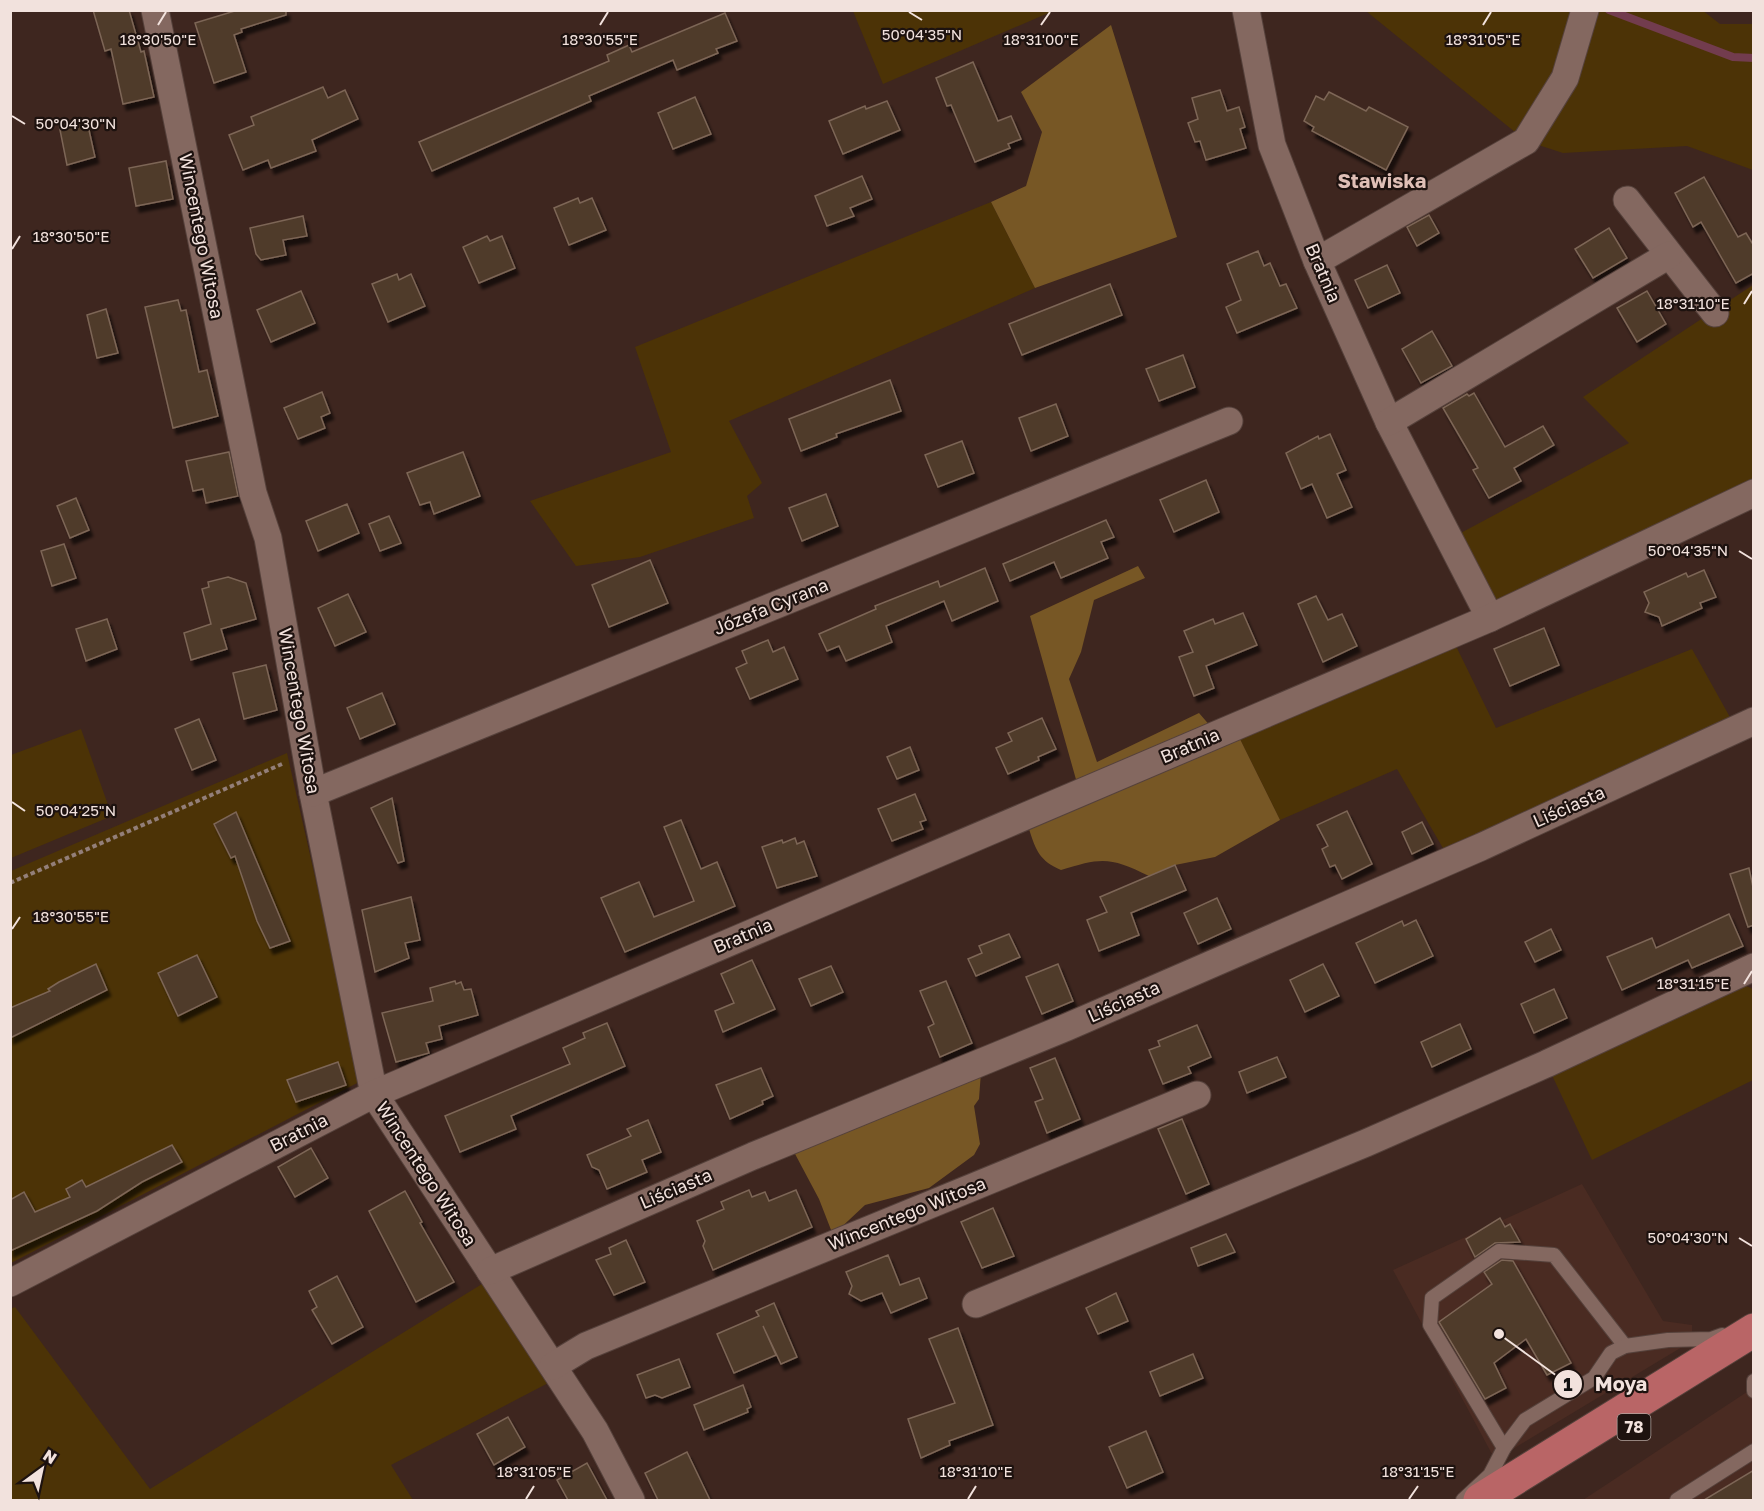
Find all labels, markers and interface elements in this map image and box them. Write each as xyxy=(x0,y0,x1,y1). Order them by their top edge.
text: 50°04'35"N xyxy=(882,25,962,43)
text: 18°30'50"E xyxy=(120,30,196,48)
text: 18°30'55"E xyxy=(562,30,638,48)
text: 18°31'00"E xyxy=(1003,30,1079,48)
text: 18°31'05"E xyxy=(1446,30,1520,48)
text: 50°04'30"N xyxy=(36,114,116,132)
street label: Wincentego Witosa xyxy=(175,151,229,320)
district label: Stawiska xyxy=(1338,168,1426,192)
text: 18°30'50"E xyxy=(33,227,109,245)
street label: Bratnia xyxy=(1302,240,1346,306)
text: 18°31'10"E xyxy=(1656,294,1730,312)
text: 50°04'35"N xyxy=(1648,541,1728,559)
street label: Józefa Cyrana xyxy=(710,573,831,639)
street label: Wincentego Witosa xyxy=(275,626,325,796)
street label: Bratnia xyxy=(1157,723,1223,767)
street label: Liściasta xyxy=(1529,781,1608,832)
text: 50°04'25"N xyxy=(36,801,116,819)
text: 18°30'55"E xyxy=(33,907,109,925)
street label: Bratnia xyxy=(710,913,776,957)
text: 18°31'15"E xyxy=(1657,974,1729,992)
street label: Liściasta xyxy=(1084,976,1163,1027)
street label: Wincentego Witosa xyxy=(372,1097,482,1250)
street label: Bratnia xyxy=(266,1108,331,1156)
street label: Liściasta xyxy=(636,1163,715,1213)
street label: Wincentego Witosa xyxy=(825,1171,989,1255)
text: 50°04'30"N xyxy=(1648,1228,1728,1246)
callout: Moya xyxy=(1553,1365,1659,1403)
text: Moya xyxy=(1595,1371,1647,1395)
text: 1 xyxy=(1563,1373,1573,1395)
road number: 78 xyxy=(1618,1414,1650,1440)
north arrow xyxy=(12,1439,72,1499)
text: N xyxy=(40,1445,61,1468)
text: 18°31'05"E xyxy=(497,1462,571,1480)
text: 18°31'10"E xyxy=(939,1462,1013,1480)
text: 18°31'15"E xyxy=(1382,1462,1454,1480)

